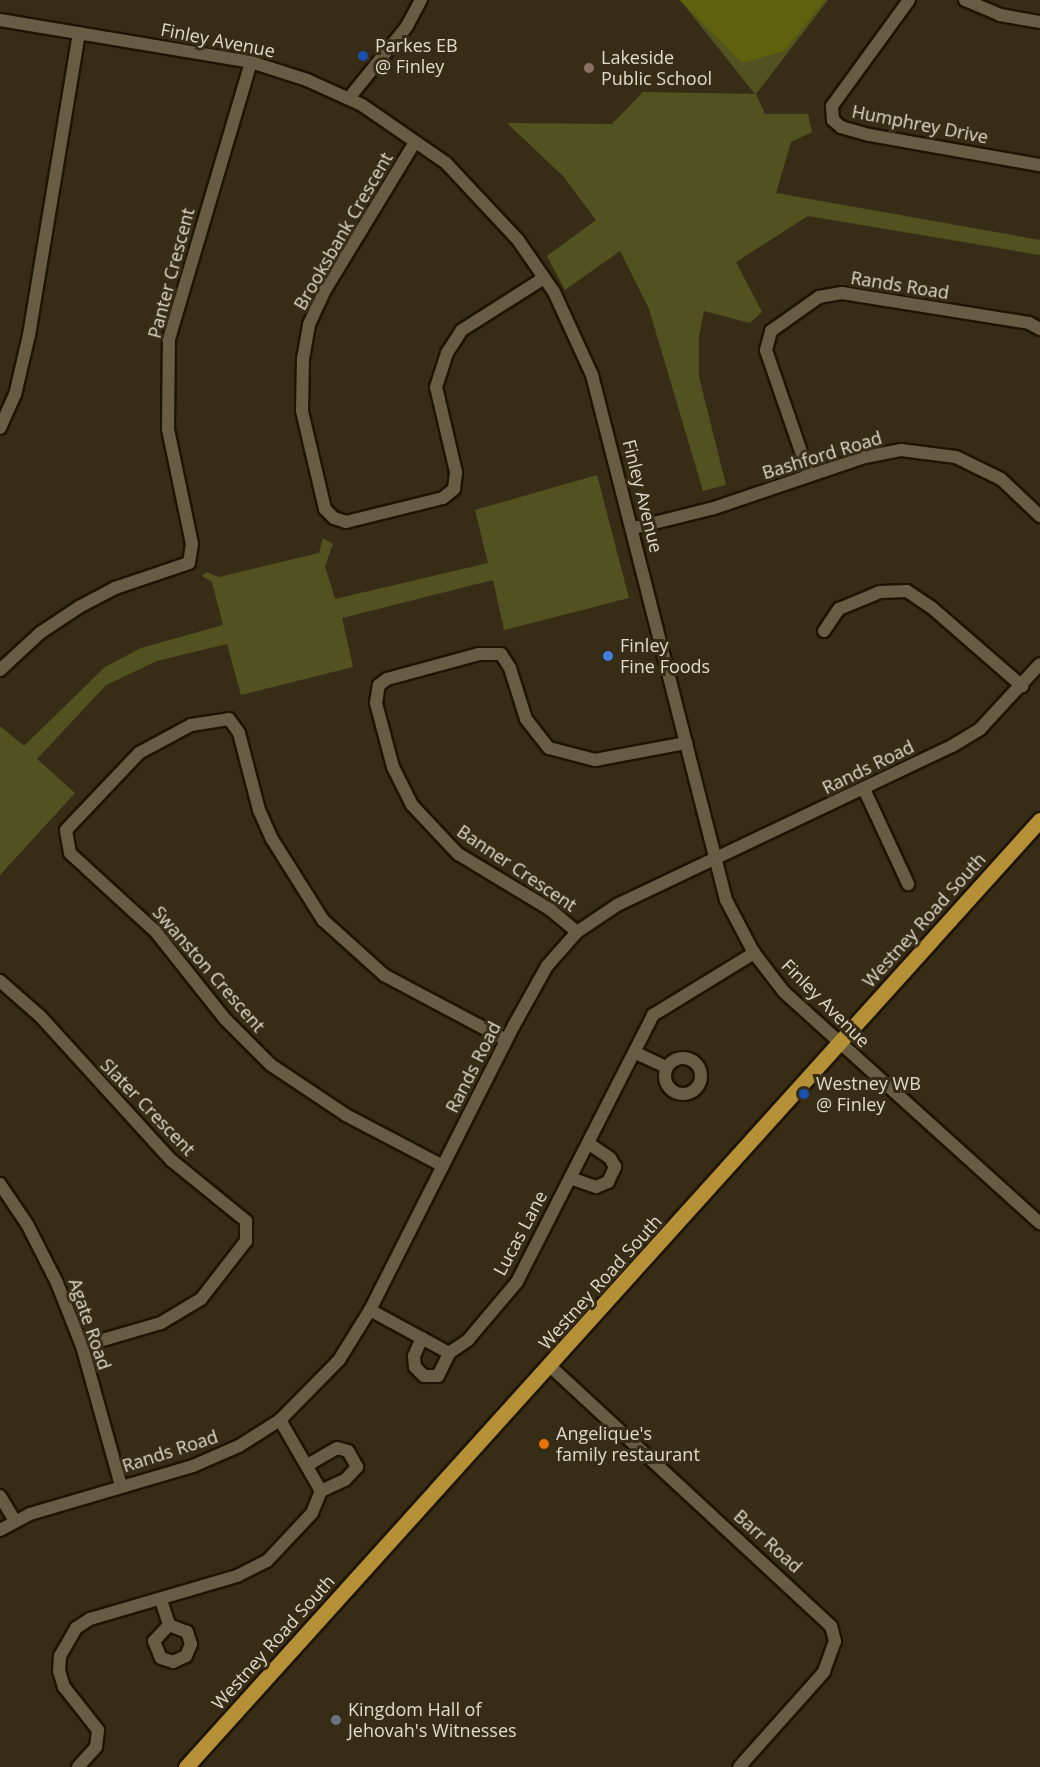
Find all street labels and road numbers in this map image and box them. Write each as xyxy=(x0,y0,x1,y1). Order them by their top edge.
street label: Finley Avenue xyxy=(159,18,277,62)
street label: Humphrey Drive xyxy=(850,100,990,148)
street label: Brooksbank Crescent xyxy=(289,148,397,314)
street label: Panter Crescent xyxy=(143,205,199,341)
street label: Rands Road xyxy=(849,267,951,303)
street label: Bashford Road xyxy=(759,427,885,483)
street label: Finley Avenue xyxy=(619,437,667,555)
street label: Rands Road xyxy=(819,736,917,798)
street label: Banner Crescent xyxy=(453,820,581,916)
street label: Westney Road South xyxy=(858,848,990,992)
street label: Swanston Crescent xyxy=(148,902,270,1036)
street label: Finley Avenue xyxy=(777,954,875,1052)
street label: Rands Road xyxy=(441,1018,505,1116)
street label: Slater Crescent xyxy=(96,1054,200,1160)
street label: Lucas Lane xyxy=(489,1187,551,1279)
street label: Westney Road South xyxy=(534,1210,666,1354)
street label: Agate Road xyxy=(64,1275,116,1373)
street label: Rands Road xyxy=(119,1425,221,1477)
street label: Barr Road xyxy=(730,1505,806,1577)
street label: Westney Road South xyxy=(207,1570,339,1714)

